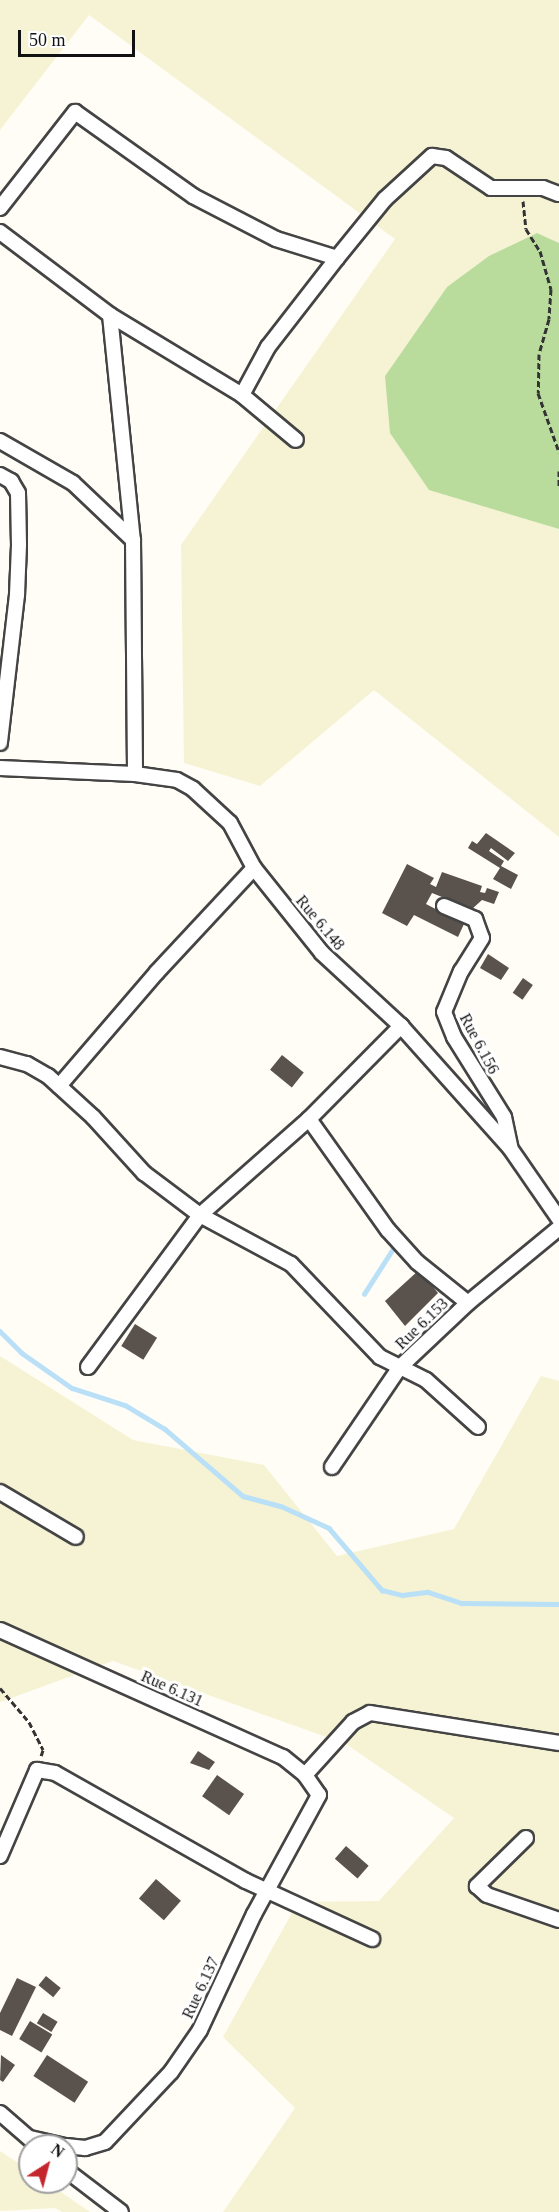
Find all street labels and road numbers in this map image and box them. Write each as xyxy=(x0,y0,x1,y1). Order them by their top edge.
street label: Rue 6.148 xyxy=(292,892,348,954)
street label: Rue 6.156 xyxy=(455,1010,503,1078)
street label: Rue 6.153 xyxy=(392,1294,452,1354)
street label: Rue 6.131 xyxy=(138,1667,206,1711)
street label: Rue 6.137 xyxy=(178,1954,224,2022)

